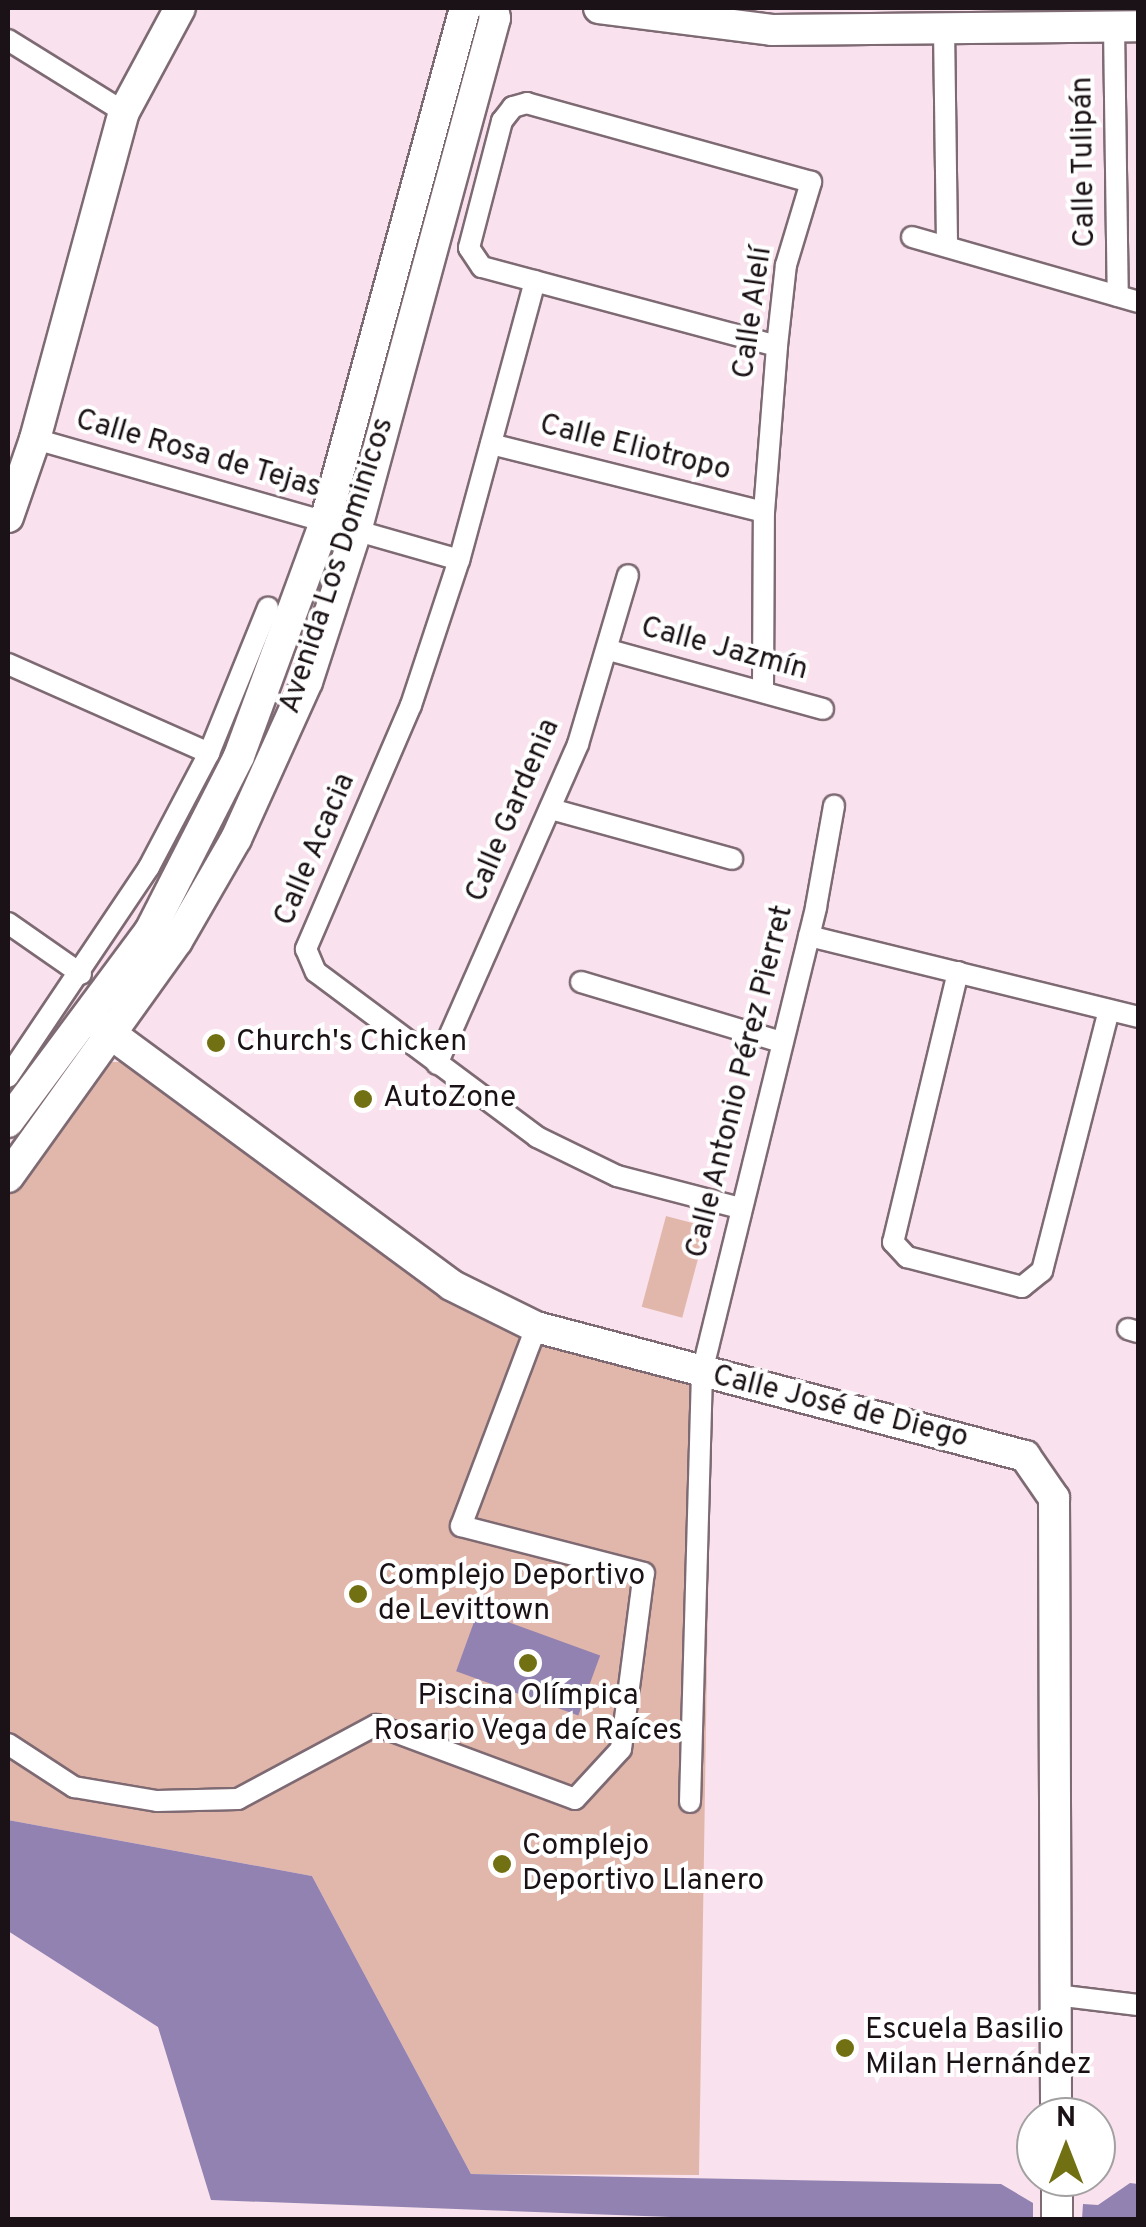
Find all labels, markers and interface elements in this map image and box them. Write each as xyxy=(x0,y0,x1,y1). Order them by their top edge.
street label: Calle Tulipán xyxy=(1065,76,1105,248)
street label: Calle Alelí xyxy=(727,244,781,382)
street label: Calle Rosa de Tejas xyxy=(71,403,325,507)
street label: Calle Eliotropo xyxy=(536,408,734,490)
street label: Avenida Los Dominicos xyxy=(273,413,403,719)
street label: Calle Jazmín xyxy=(637,610,811,690)
street label: Calle Gardenia xyxy=(459,714,569,908)
street label: Calle Acacia xyxy=(267,768,365,932)
street label: Calle Antonio Pérez Pierret xyxy=(680,901,802,1263)
place label: Church's Chicken xyxy=(236,1025,467,1061)
marker: Church's Chicken xyxy=(205,1032,227,1054)
place label: AutoZone xyxy=(383,1081,516,1117)
marker: AutoZone xyxy=(352,1088,374,1110)
street label: Calle José de Diego xyxy=(708,1359,972,1457)
place label: Complejo Deportivo de Levittown xyxy=(378,1559,645,1630)
marker: Complejo Deportivo de Levittown xyxy=(347,1583,369,1605)
marker: Piscina Olímpica Rosario Vega de Raíces xyxy=(517,1652,539,1674)
place label: Piscina Olímpica Rosario Vega de Raíces xyxy=(373,1679,683,1750)
place label: Complejo Deportivo Llanero xyxy=(522,1829,764,1900)
marker: Complejo Deportivo Llanero xyxy=(491,1853,513,1875)
place label: Escuela Basilio Milan Hernández xyxy=(865,2013,1092,2084)
marker: Escuela Basilio Milan Hernández xyxy=(834,2037,856,2059)
north arrow xyxy=(1016,2097,1116,2197)
text: N xyxy=(1056,2101,1076,2137)

